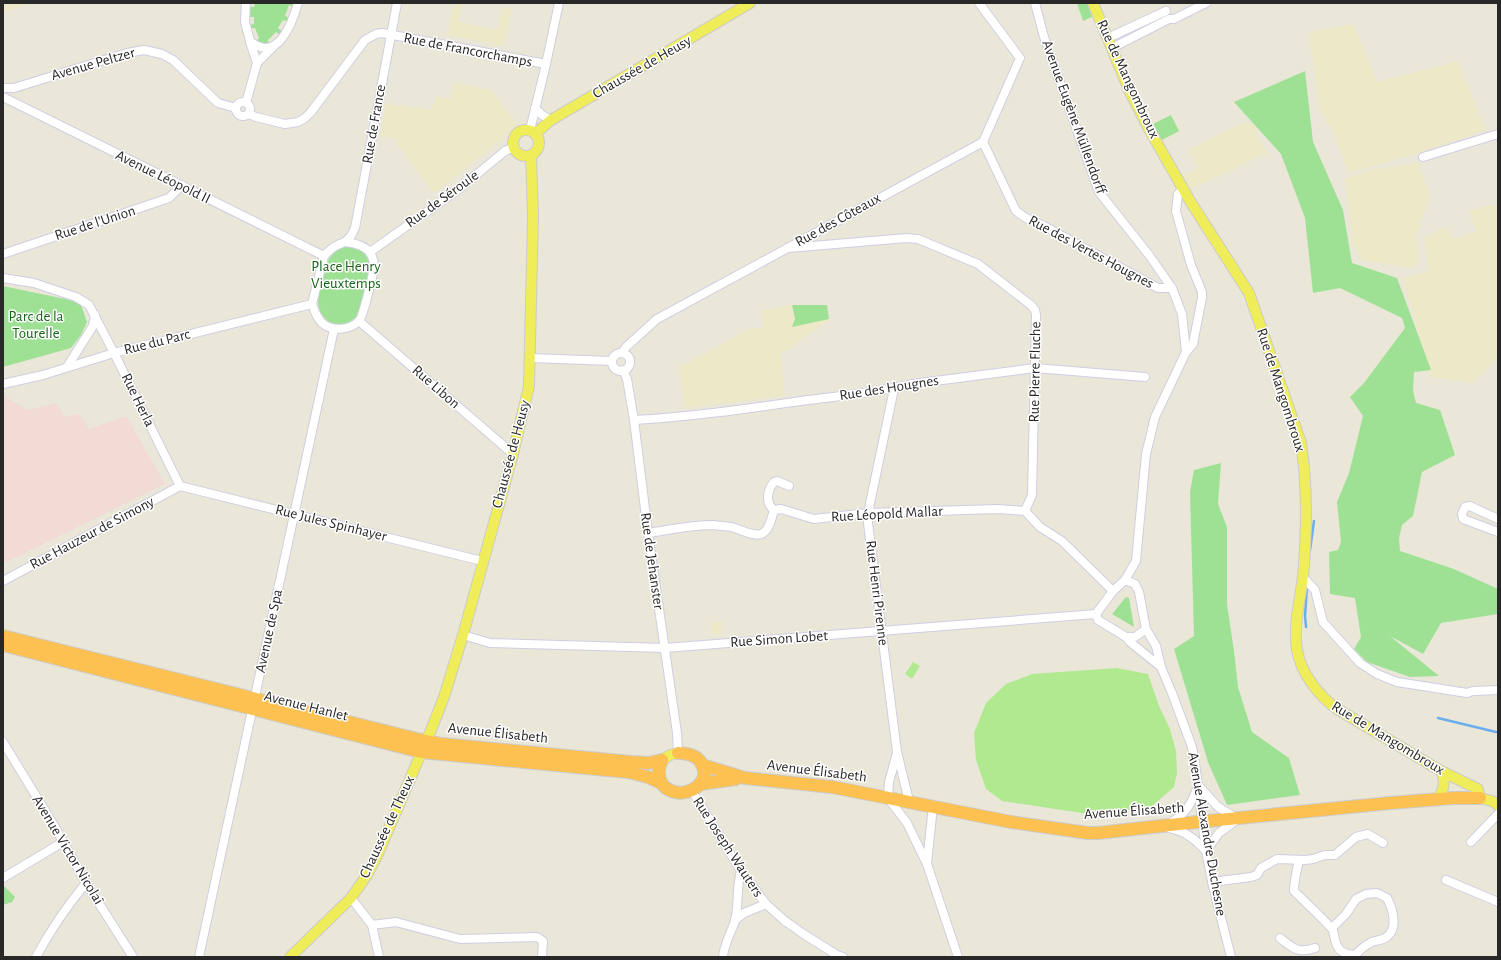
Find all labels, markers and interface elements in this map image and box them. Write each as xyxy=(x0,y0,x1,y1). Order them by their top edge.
street label: Rue de Mangombroux xyxy=(1094,17,1162,141)
street label: Rue de Francorchamps xyxy=(402,30,534,70)
street label: Chaussée de Heusy xyxy=(590,32,694,101)
street label: Avenue Eugène Müllendorff xyxy=(1039,38,1109,197)
street label: Avenue Peltzer xyxy=(49,45,137,83)
street label: Rue de France xyxy=(360,83,388,165)
street label: Avenue Léopold II xyxy=(113,148,213,206)
street label: Rue de Séroule xyxy=(403,168,481,230)
street label: Rue des Côteaux xyxy=(793,190,884,250)
street label: Rue de l'Union xyxy=(53,203,137,243)
street label: Rue des Vertes Hougnes xyxy=(1026,213,1156,291)
park label: Place Henry Vieuxtemps xyxy=(311,259,381,291)
park label: Parc de la Tourelle xyxy=(8,309,64,341)
street label: Rue Pierre Fluche xyxy=(1027,321,1043,423)
street label: Rue du Parc xyxy=(122,326,192,357)
street label: Rue de Mangombroux xyxy=(1254,326,1308,454)
street label: Rue Libon xyxy=(409,362,463,412)
street label: Rue Herla xyxy=(119,371,157,429)
street label: Rue des Hougnes xyxy=(838,373,940,403)
street label: Chaussée de Heusy xyxy=(489,398,533,510)
street label: Rue Hauzeur de Simony xyxy=(27,494,157,572)
street label: Rue Jules Spinhayer xyxy=(274,502,388,544)
street label: Rue Léopold Mallar xyxy=(831,504,943,524)
street label: Rue de Jehanster xyxy=(638,512,666,611)
street label: Rue Henri Pirenne xyxy=(863,540,891,647)
street label: Avenue de Spa xyxy=(253,588,285,674)
street label: Rue Simon Lobet xyxy=(730,628,829,650)
street label: Avenue Hanlet xyxy=(262,688,350,724)
street label: Rue de Mangombroux xyxy=(1329,698,1447,778)
street label: Avenue Élisabeth xyxy=(447,718,549,746)
street label: Avenue Alexandre Duchesne xyxy=(1185,751,1229,917)
street label: Avenue Élisabeth xyxy=(766,755,868,785)
street label: Chaussée de Theux xyxy=(357,773,417,880)
street label: Avenue Victor Nicolaï xyxy=(30,793,107,908)
street label: Rue Joseph Wauters xyxy=(690,794,766,900)
street label: Avenue Élisabeth xyxy=(1083,798,1185,822)

